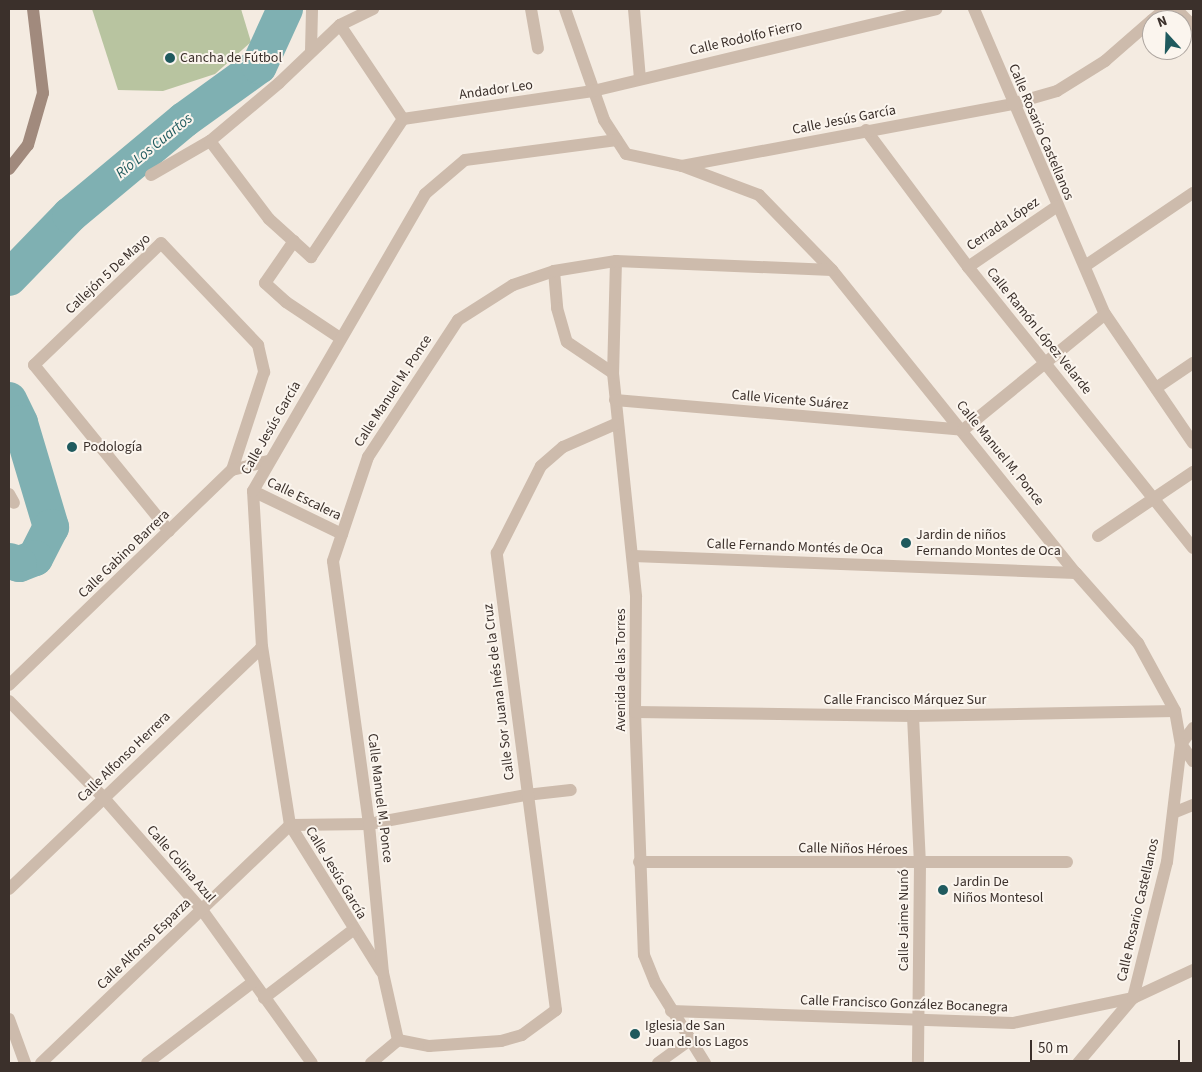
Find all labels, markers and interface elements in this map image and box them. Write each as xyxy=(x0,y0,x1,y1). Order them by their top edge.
north arrow xyxy=(1142,10,1192,60)
text: N xyxy=(1154,11,1170,33)
street label: Calle Rodolfo Fierro xyxy=(688,17,804,59)
place label: Cancha de Fútbol xyxy=(180,50,282,66)
marker: Cancha de Fútbol xyxy=(164,52,176,64)
street label: Calle Rosario Castellanos xyxy=(1005,61,1077,203)
street label: Andador Leo xyxy=(458,77,534,103)
street label: Calle Jesús García xyxy=(791,102,897,138)
water label: Río Los Cuartos xyxy=(112,110,196,182)
street label: Cerrada López xyxy=(964,194,1042,254)
street label: Callejón 5 De Mayo xyxy=(62,230,154,318)
street label: Calle Ramón López Velarde xyxy=(983,264,1095,398)
street label: Calle Manuel M. Ponce xyxy=(351,332,435,450)
street label: Calle Jesús García xyxy=(237,378,305,478)
street label: Calle Vicente Suárez xyxy=(731,387,849,413)
street label: Calle Manuel M. Ponce xyxy=(953,397,1047,509)
place label: Podología xyxy=(83,439,142,455)
marker: Podología xyxy=(65,440,79,454)
street label: Calle Escalera xyxy=(264,474,344,524)
street label: Calle Gabino Barrera xyxy=(75,506,173,602)
place label: Jardin de niños Fernando Montes de Oca xyxy=(916,527,1061,560)
street label: Calle Fernando Montés de Oca xyxy=(706,536,884,558)
marker: Jardin de niños Fernando Montes de Oca xyxy=(900,537,912,549)
street label: Calle Sor Juana Inés de la Cruz xyxy=(480,603,518,781)
street label: Avenida de las Torres xyxy=(613,608,629,732)
street label: Calle Francisco Márquez Sur xyxy=(824,692,986,708)
street label: Calle Alfonso Herrera xyxy=(74,708,174,806)
street label: Calle Manuel M. Ponce xyxy=(364,732,396,864)
street label: Calle Colina Azul xyxy=(143,822,219,906)
street label: Calle Jesús García xyxy=(302,824,370,922)
street label: Calle Rosario Castellanos xyxy=(1113,837,1163,983)
street label: Calle Niños Héroes xyxy=(798,840,908,858)
street label: Calle Jaime Nunó xyxy=(896,869,912,971)
place label: Jardin De Niños Montesol xyxy=(953,874,1043,906)
marker: Jardin De Niños Montesol xyxy=(937,884,949,896)
street label: Calle Alfonso Esparza xyxy=(94,895,194,993)
street label: Calle Francisco González Bocanegra xyxy=(800,992,1008,1016)
place label: Iglesia de San Juan de los Lagos xyxy=(645,1018,748,1050)
marker: Iglesia de San Juan de los Lagos xyxy=(629,1028,641,1040)
scale bar xyxy=(1032,1030,1182,1062)
text: 50 m xyxy=(1038,1038,1068,1059)

